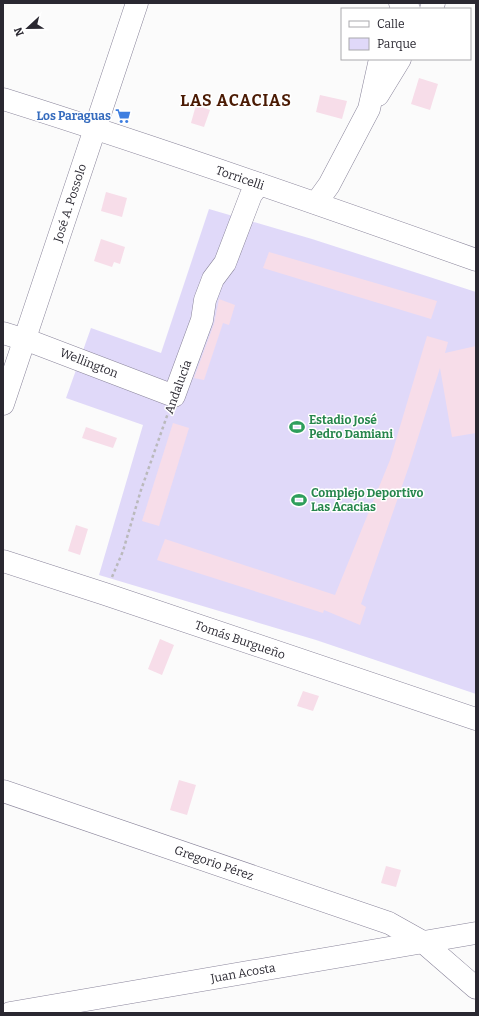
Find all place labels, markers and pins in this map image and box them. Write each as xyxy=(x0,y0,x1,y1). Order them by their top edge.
supermarket icon: Los Paraguas xyxy=(114,107,132,125)
place label: Los Paraguas xyxy=(36,109,111,123)
place label: Estadio José Pedro Damiani xyxy=(309,413,393,441)
sports icon: Estadio José Pedro Damiani xyxy=(288,418,306,436)
place label: Complejo Deportivo Las Acacias xyxy=(311,486,423,514)
sports icon: Complejo Deportivo Las Acacias xyxy=(290,491,308,509)

